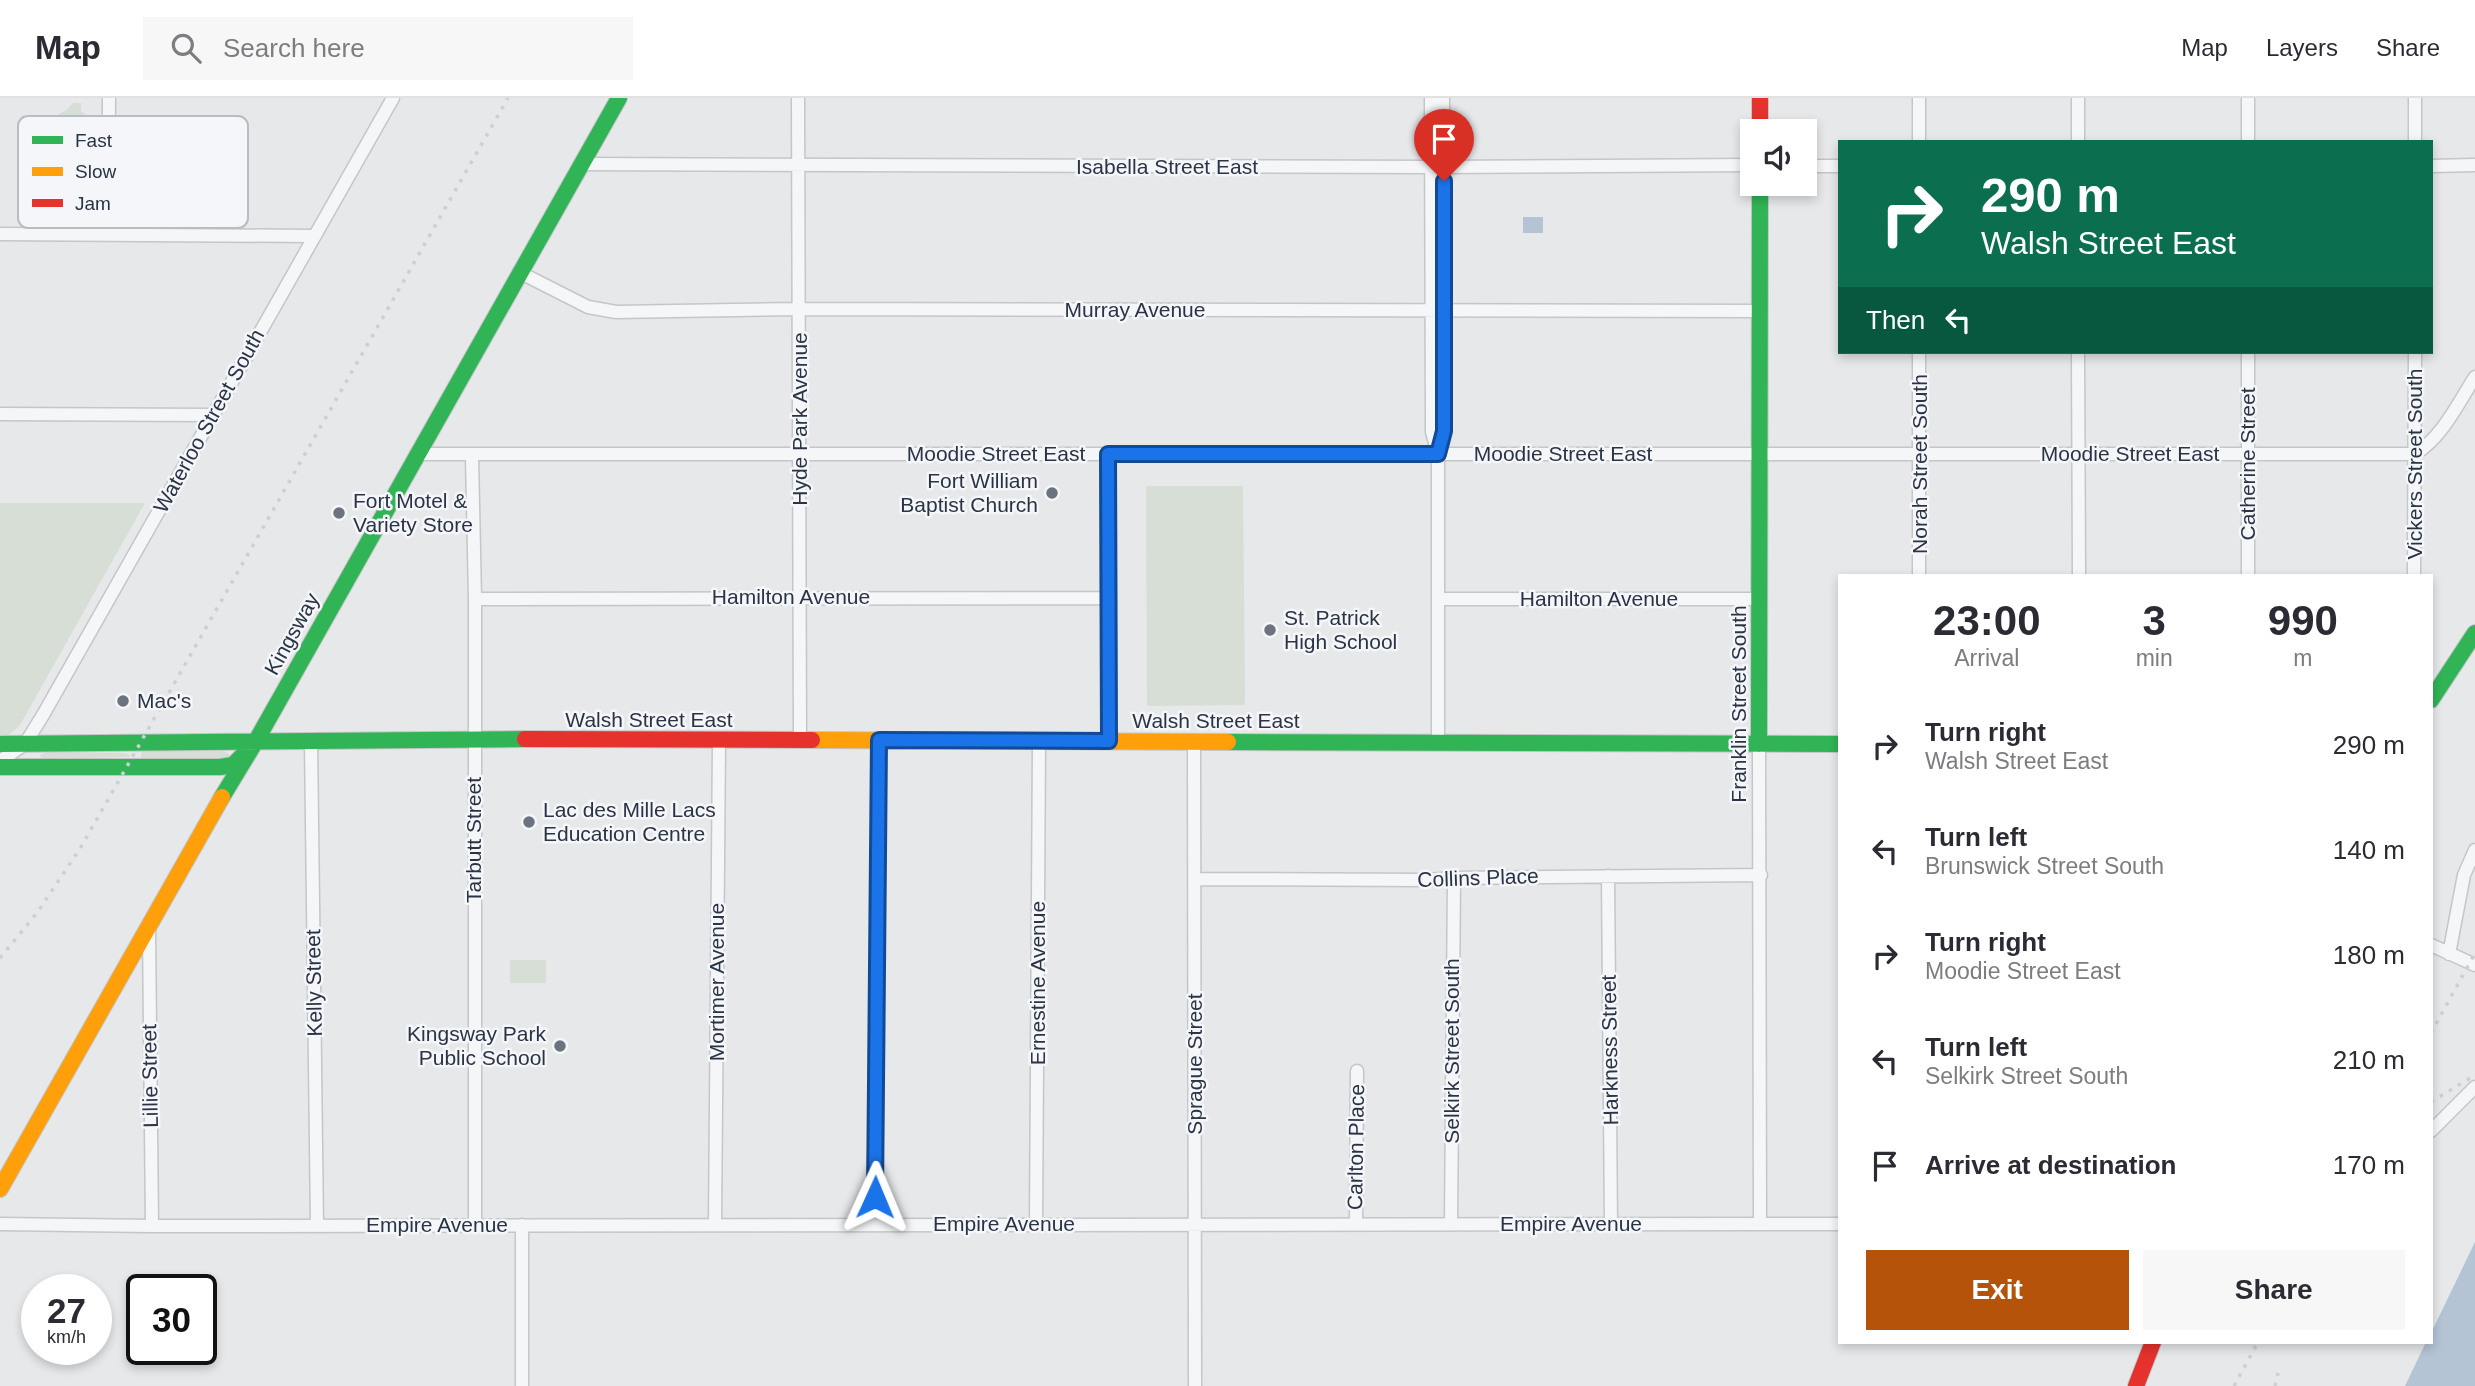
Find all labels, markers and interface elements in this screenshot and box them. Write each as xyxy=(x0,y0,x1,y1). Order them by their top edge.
search box xyxy=(143,17,633,80)
text: Map xyxy=(35,29,101,66)
icon: search xyxy=(167,29,205,67)
text: Search here xyxy=(223,33,365,63)
text: Map xyxy=(2181,34,2228,61)
text: Layers xyxy=(2266,34,2338,61)
text: Share xyxy=(2376,34,2440,61)
pin xyxy=(1414,109,1474,181)
legend xyxy=(18,116,248,228)
map controls xyxy=(1740,119,1817,196)
button: sound xyxy=(1740,119,1817,196)
icon: arrive xyxy=(1425,120,1463,158)
text: Fast xyxy=(75,130,113,151)
street label: Isabella Street East xyxy=(1076,155,1258,178)
text: Slow xyxy=(75,161,116,182)
icon: right xyxy=(1866,168,1957,259)
text: 290 m xyxy=(1981,168,2120,222)
text: Jam xyxy=(75,193,111,214)
text: Walsh Street East xyxy=(1981,225,2236,261)
street label: Murray Avenue xyxy=(1065,298,1205,321)
icon: left xyxy=(1939,301,1977,339)
text: Then xyxy=(1866,305,1925,335)
street label: Waterloo Street South xyxy=(149,325,269,516)
street label: Hyde Park Avenue xyxy=(788,332,811,506)
street label: Vickers Street South xyxy=(2403,368,2426,560)
street label: Norah Street South xyxy=(1908,374,1931,554)
street label: Catherine Street xyxy=(2236,387,2259,540)
street label: Moodie Street East xyxy=(907,442,1085,465)
street label: Moodie Street East xyxy=(1474,442,1652,465)
street label: Moodie Street East xyxy=(2041,442,2219,465)
place label: Fort William Baptist Church xyxy=(900,469,1038,516)
marker: Fort William Baptist Church xyxy=(1044,485,1060,501)
place label: Fort Motel & Variety Store xyxy=(353,489,473,536)
marker: Fort Motel & Variety Store xyxy=(331,505,347,521)
street label: Hamilton Avenue xyxy=(712,585,870,608)
street label: Hamilton Avenue xyxy=(1520,587,1678,610)
street label: Kingsway xyxy=(260,588,324,679)
text: 23:00 xyxy=(1933,597,2041,644)
text: 3 xyxy=(2142,597,2166,644)
text: 990 xyxy=(2268,597,2338,644)
street label: Franklin Street South xyxy=(1727,605,1750,803)
place label: St. Patrick High School xyxy=(1284,606,1397,653)
marker: St. Patrick High School xyxy=(1262,622,1278,638)
text: Arrival xyxy=(1954,645,2019,671)
text: min xyxy=(2136,645,2173,671)
text: m xyxy=(2293,645,2312,671)
place label: Mac's xyxy=(137,689,191,712)
marker: Mac's xyxy=(115,693,131,709)
street label: Walsh Street East xyxy=(565,708,733,731)
street label: Walsh Street East xyxy=(1132,709,1300,732)
text: Turn right xyxy=(1925,717,2046,747)
icon: right xyxy=(1866,727,1904,765)
text: 290 m xyxy=(2333,730,2405,760)
text: Walsh Street East xyxy=(1925,748,2108,774)
street label: Tarbutt Street xyxy=(462,777,485,903)
place label: Lac des Mille Lacs Education Centre xyxy=(543,798,716,845)
marker: Lac des Mille Lacs Education Centre xyxy=(521,814,537,830)
text: Turn left xyxy=(1925,822,2027,852)
icon: left xyxy=(1866,832,1904,870)
text: 140 m xyxy=(2333,835,2405,865)
text: Brunswick Street South xyxy=(1925,853,2164,879)
street label: Collins Place xyxy=(1417,864,1539,891)
street label: Ernestine Avenue xyxy=(1026,901,1049,1065)
street label: Mortimer Avenue xyxy=(705,903,728,1061)
text: Turn right xyxy=(1925,927,2046,957)
street label: Kelly Street xyxy=(301,929,326,1037)
icon: right xyxy=(1866,937,1904,975)
text: 180 m xyxy=(2333,940,2405,970)
street label: Selkirk Street South xyxy=(1440,958,1463,1144)
text: Moodie Street East xyxy=(1925,958,2121,984)
street label: Harkness Street xyxy=(1597,974,1622,1125)
street label: Sprague Street xyxy=(1183,993,1206,1135)
place label: Kingsway Park Public School xyxy=(407,1022,546,1069)
street label: Lillie Street xyxy=(137,1024,162,1128)
text: Turn left xyxy=(1925,1032,2027,1062)
marker: Kingsway Park Public School xyxy=(552,1038,568,1054)
icon: left xyxy=(1866,1042,1904,1080)
text: 210 m xyxy=(2333,1045,2405,1075)
text: Selkirk Street South xyxy=(1925,1063,2128,1089)
street label: Carlton Place xyxy=(1343,1084,1368,1210)
icon: arrive xyxy=(1866,1147,1904,1185)
text: Arrive at destination xyxy=(1925,1150,2176,1180)
text: 170 m xyxy=(2333,1150,2405,1180)
position arrow xyxy=(838,1160,912,1234)
street label: Empire Avenue xyxy=(933,1212,1075,1235)
street label: Empire Avenue xyxy=(1500,1212,1642,1235)
street label: Empire Avenue xyxy=(366,1213,508,1236)
button: Exit xyxy=(1866,1250,2129,1330)
button: Share xyxy=(2143,1250,2405,1330)
speed limit sign: 30 xyxy=(126,1274,217,1365)
text: 27 xyxy=(47,1291,86,1330)
text: km/h xyxy=(47,1327,86,1347)

